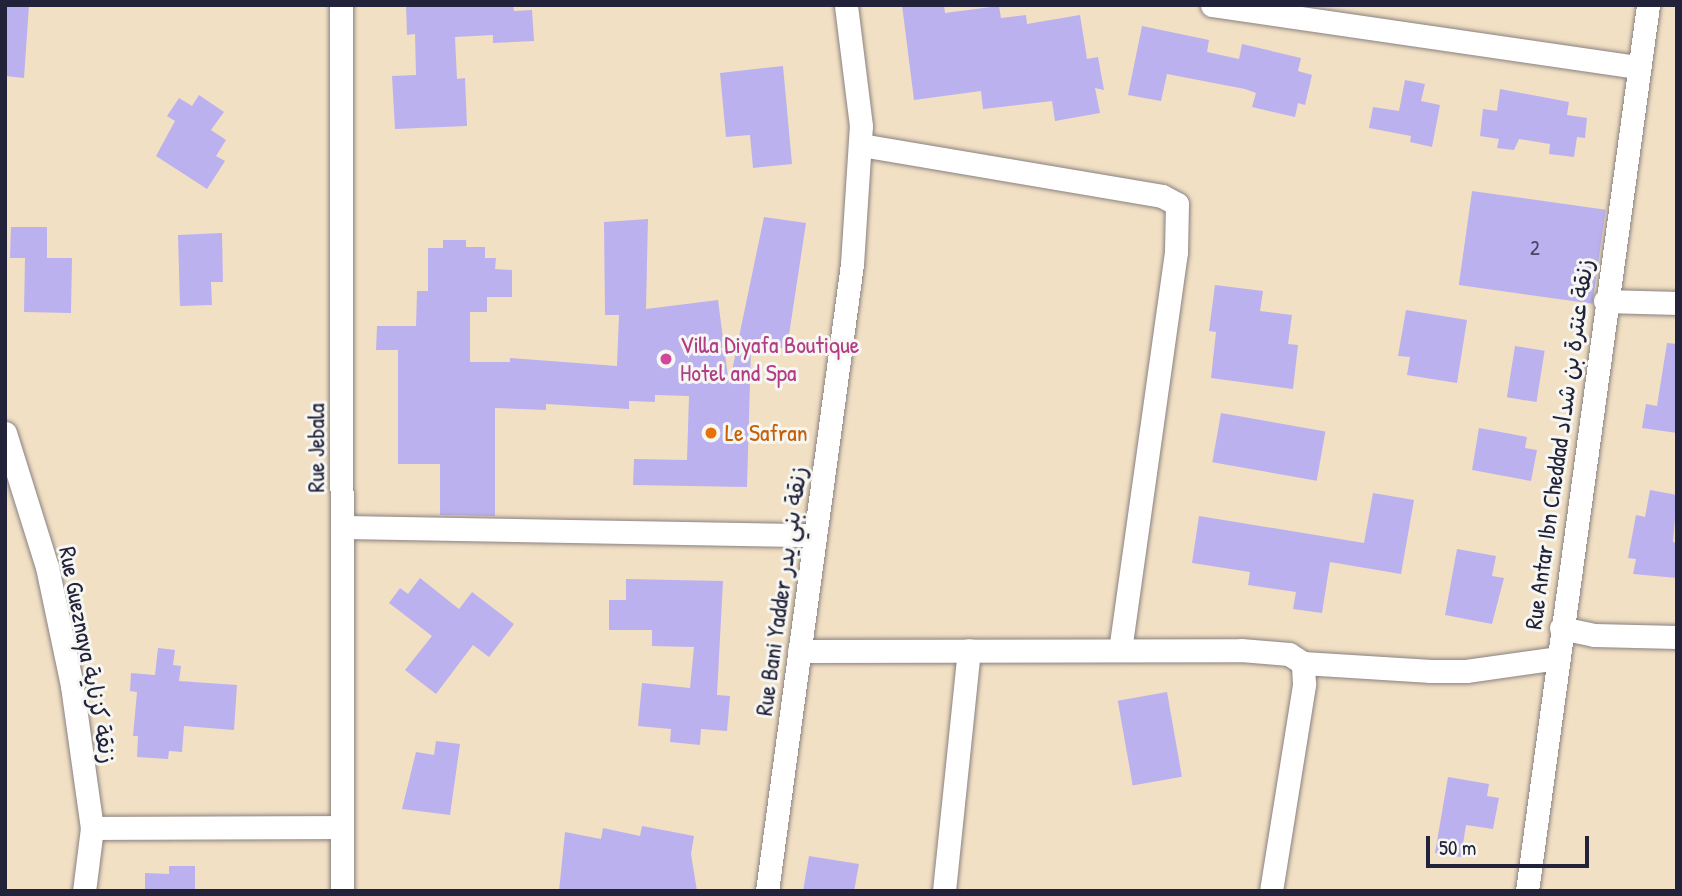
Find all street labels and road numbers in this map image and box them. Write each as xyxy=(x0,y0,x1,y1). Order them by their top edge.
street label: Rue Antar Ibn Cheddad زنقة عنترة بن شداد xyxy=(1519,257,1599,631)
street label: Rue Jebala xyxy=(302,403,330,493)
street label: Rue Bani Yadder زنقة بني يدر xyxy=(749,464,813,718)
street label: Rue Gueznaya زنقة كزناية xyxy=(53,544,123,766)

